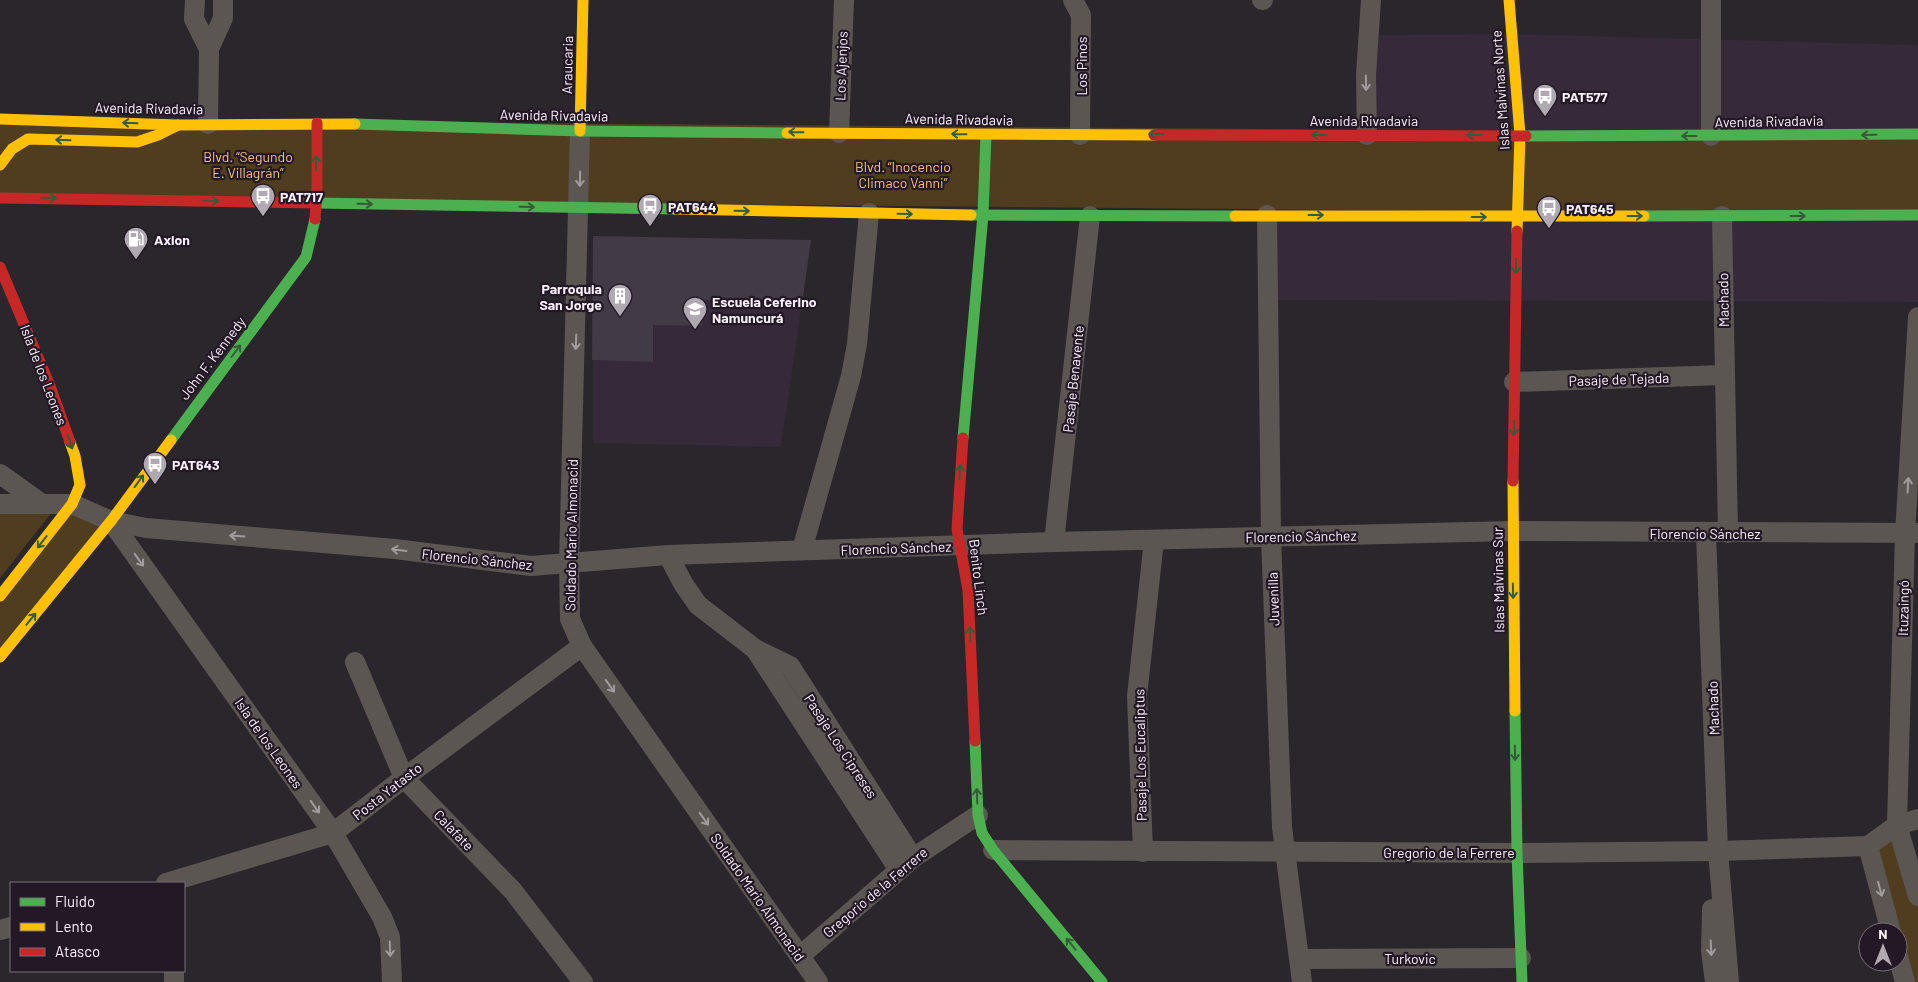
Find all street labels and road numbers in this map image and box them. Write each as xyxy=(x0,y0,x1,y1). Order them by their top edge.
street label: Islas Malvinas Norte xyxy=(1487,30,1513,150)
street label: Los Ajenjos xyxy=(831,31,851,101)
street label: Araucaria xyxy=(558,36,576,94)
street label: Los Pinos xyxy=(1073,36,1090,95)
street label: Avenida Rivadavia xyxy=(95,99,203,117)
street label: Avenida Rivadavia xyxy=(500,106,608,124)
street label: Avenida Rivadavia xyxy=(905,110,1013,128)
street label: Avenida Rivadavia xyxy=(1310,112,1418,129)
street label: Avenida Rivadavia xyxy=(1715,112,1823,130)
street label: Machado xyxy=(1714,273,1732,327)
street label: John F. Kennedy xyxy=(175,313,249,403)
street label: Isla de los Leones xyxy=(17,322,71,428)
street label: Pasaje Benavente xyxy=(1059,325,1087,433)
street label: Pasaje de Tejada xyxy=(1568,369,1670,389)
street label: Soldado Mario Almonacid xyxy=(561,459,581,611)
street label: Florencio Sánchez xyxy=(1649,525,1761,542)
street label: Florencio Sánchez xyxy=(1245,527,1357,545)
street label: Islas Malvinas Sur xyxy=(1489,527,1507,633)
street label: Florencio Sánchez xyxy=(840,538,952,558)
street label: Benito Linch xyxy=(966,538,992,616)
street label: Florencio Sánchez xyxy=(421,545,533,573)
street label: Juvenilla xyxy=(1264,572,1282,626)
street label: Ituzaingó xyxy=(1894,580,1912,636)
street label: Machado xyxy=(1704,681,1722,735)
street label: Pasaje Los Eucaliptus xyxy=(1130,688,1150,821)
street label: Pasaje Los Cipreses xyxy=(801,691,881,802)
street label: Isla de los Leones xyxy=(232,695,307,792)
street label: Posta Yatasto xyxy=(349,759,425,823)
street label: Calafate xyxy=(430,806,478,854)
street label: Soldado Mario Almonacid xyxy=(707,830,809,964)
street label: Gregorio de la Ferrere xyxy=(819,843,931,941)
street label: Gregorio de la Ferrere xyxy=(1383,844,1515,861)
street label: Turkovic xyxy=(1384,950,1436,967)

